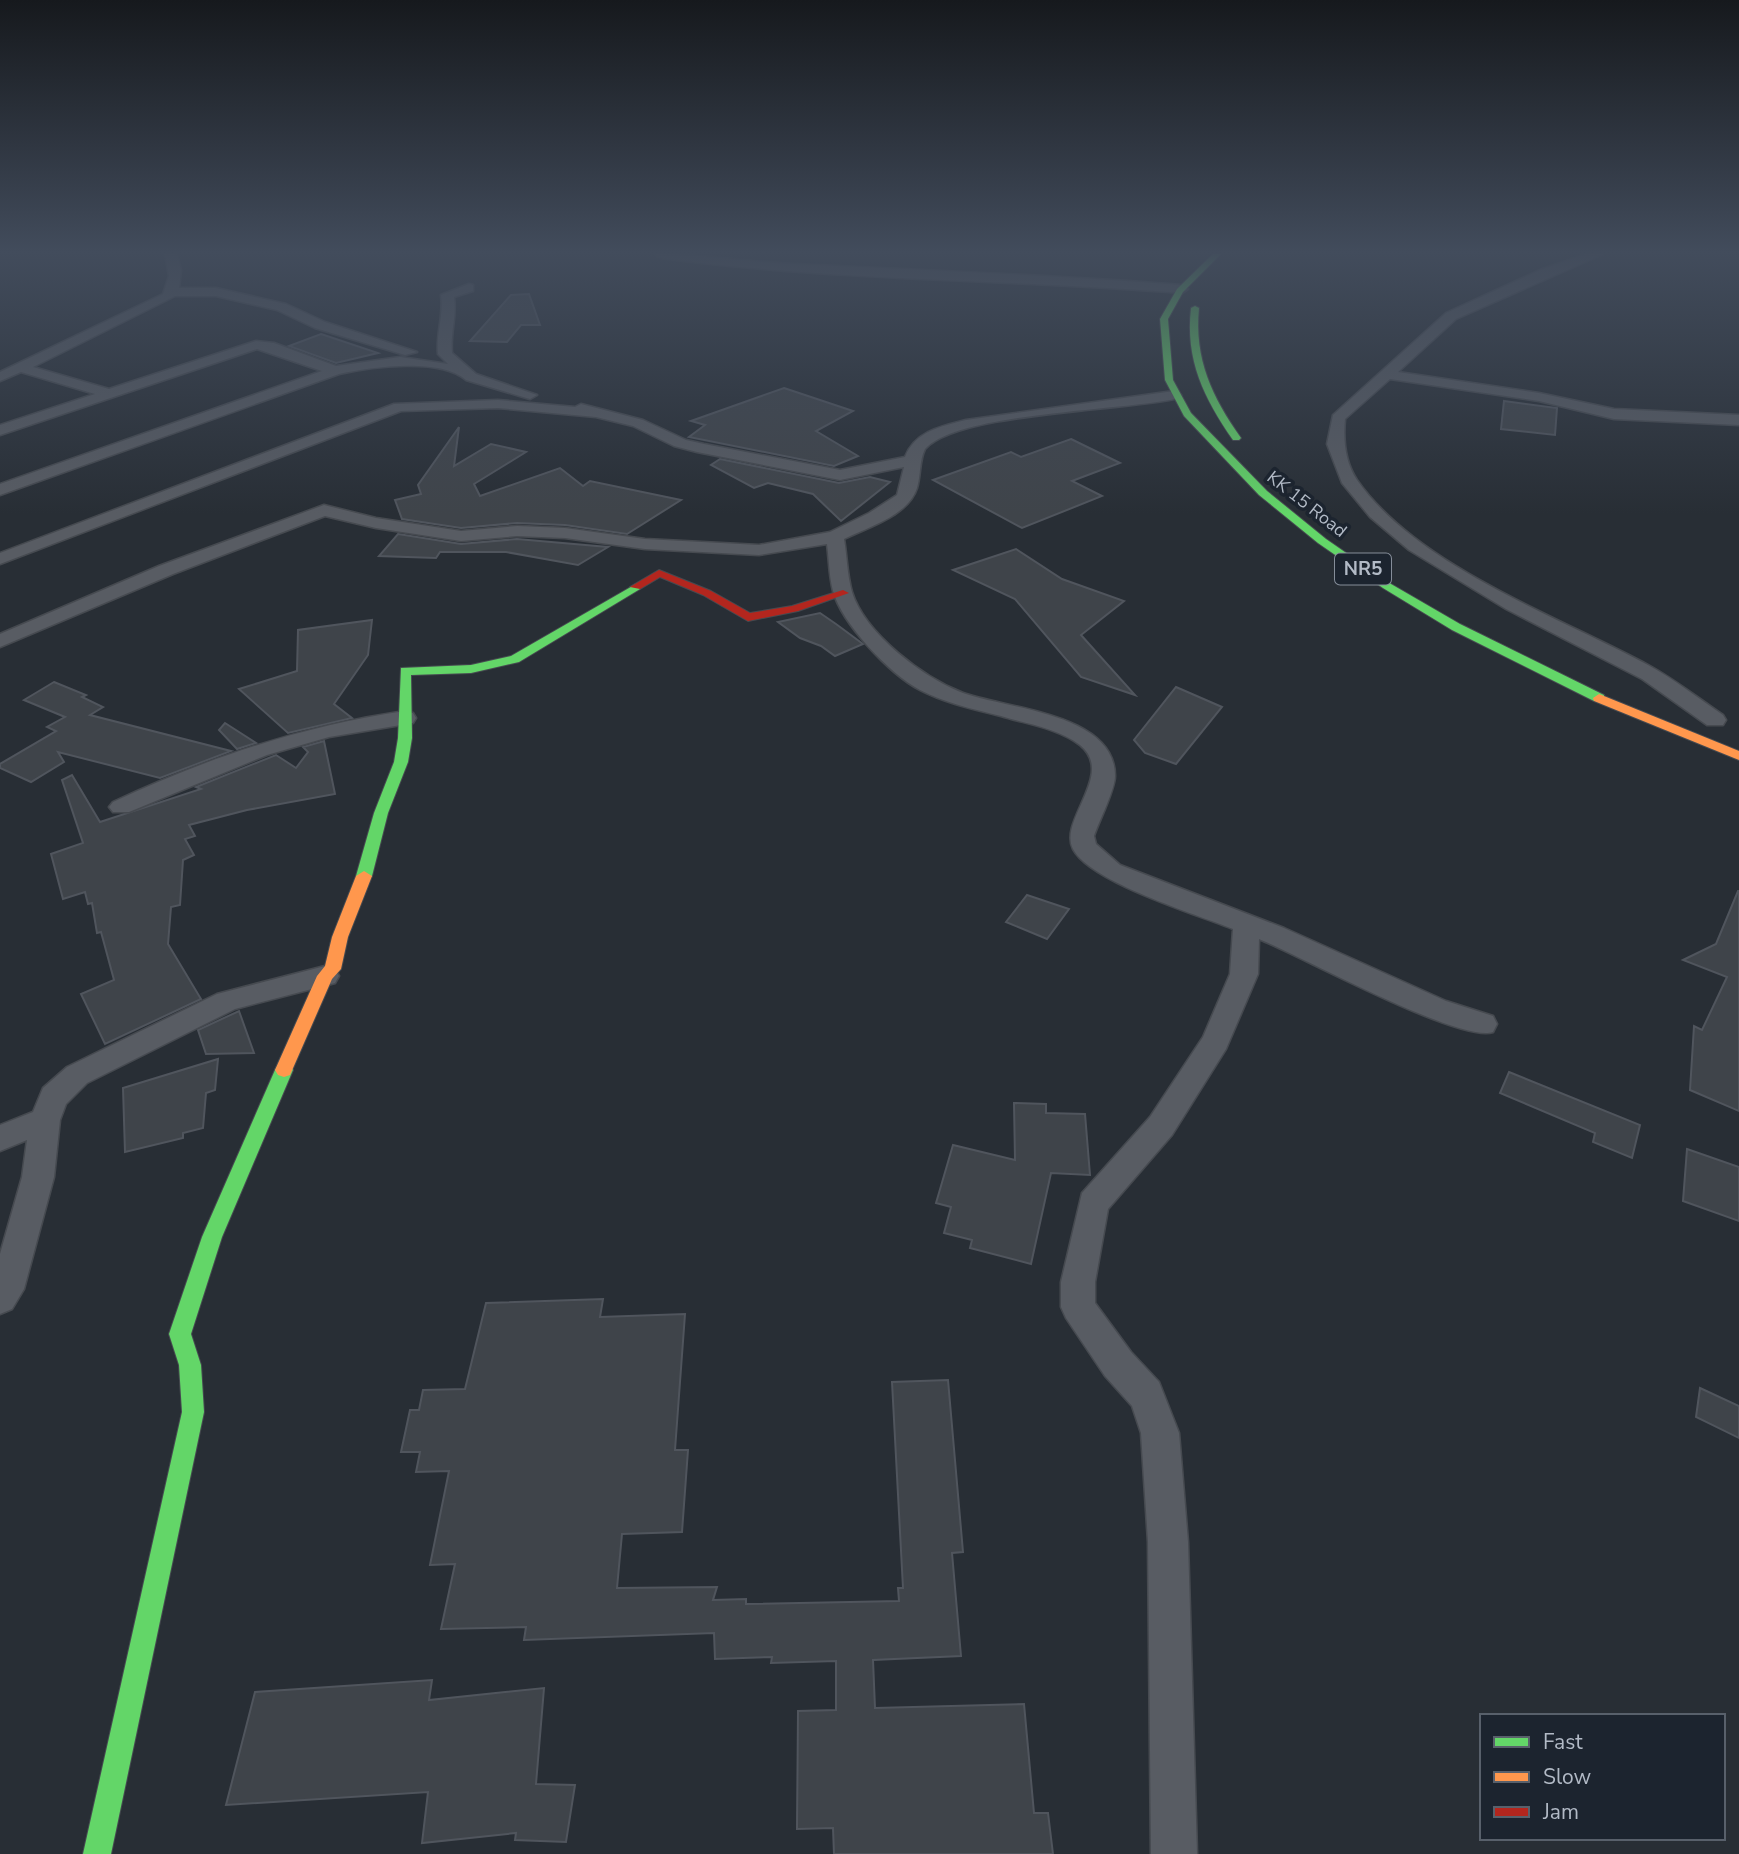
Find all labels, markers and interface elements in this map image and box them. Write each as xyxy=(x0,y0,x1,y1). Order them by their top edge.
street label: KK 15 Road xyxy=(1262,465,1352,543)
road number: NR5 xyxy=(1335,554,1391,584)
legend xyxy=(1480,1714,1725,1840)
text: Fast xyxy=(1543,1728,1583,1756)
text: Slow xyxy=(1543,1763,1592,1791)
text: Jam xyxy=(1542,1798,1579,1826)

